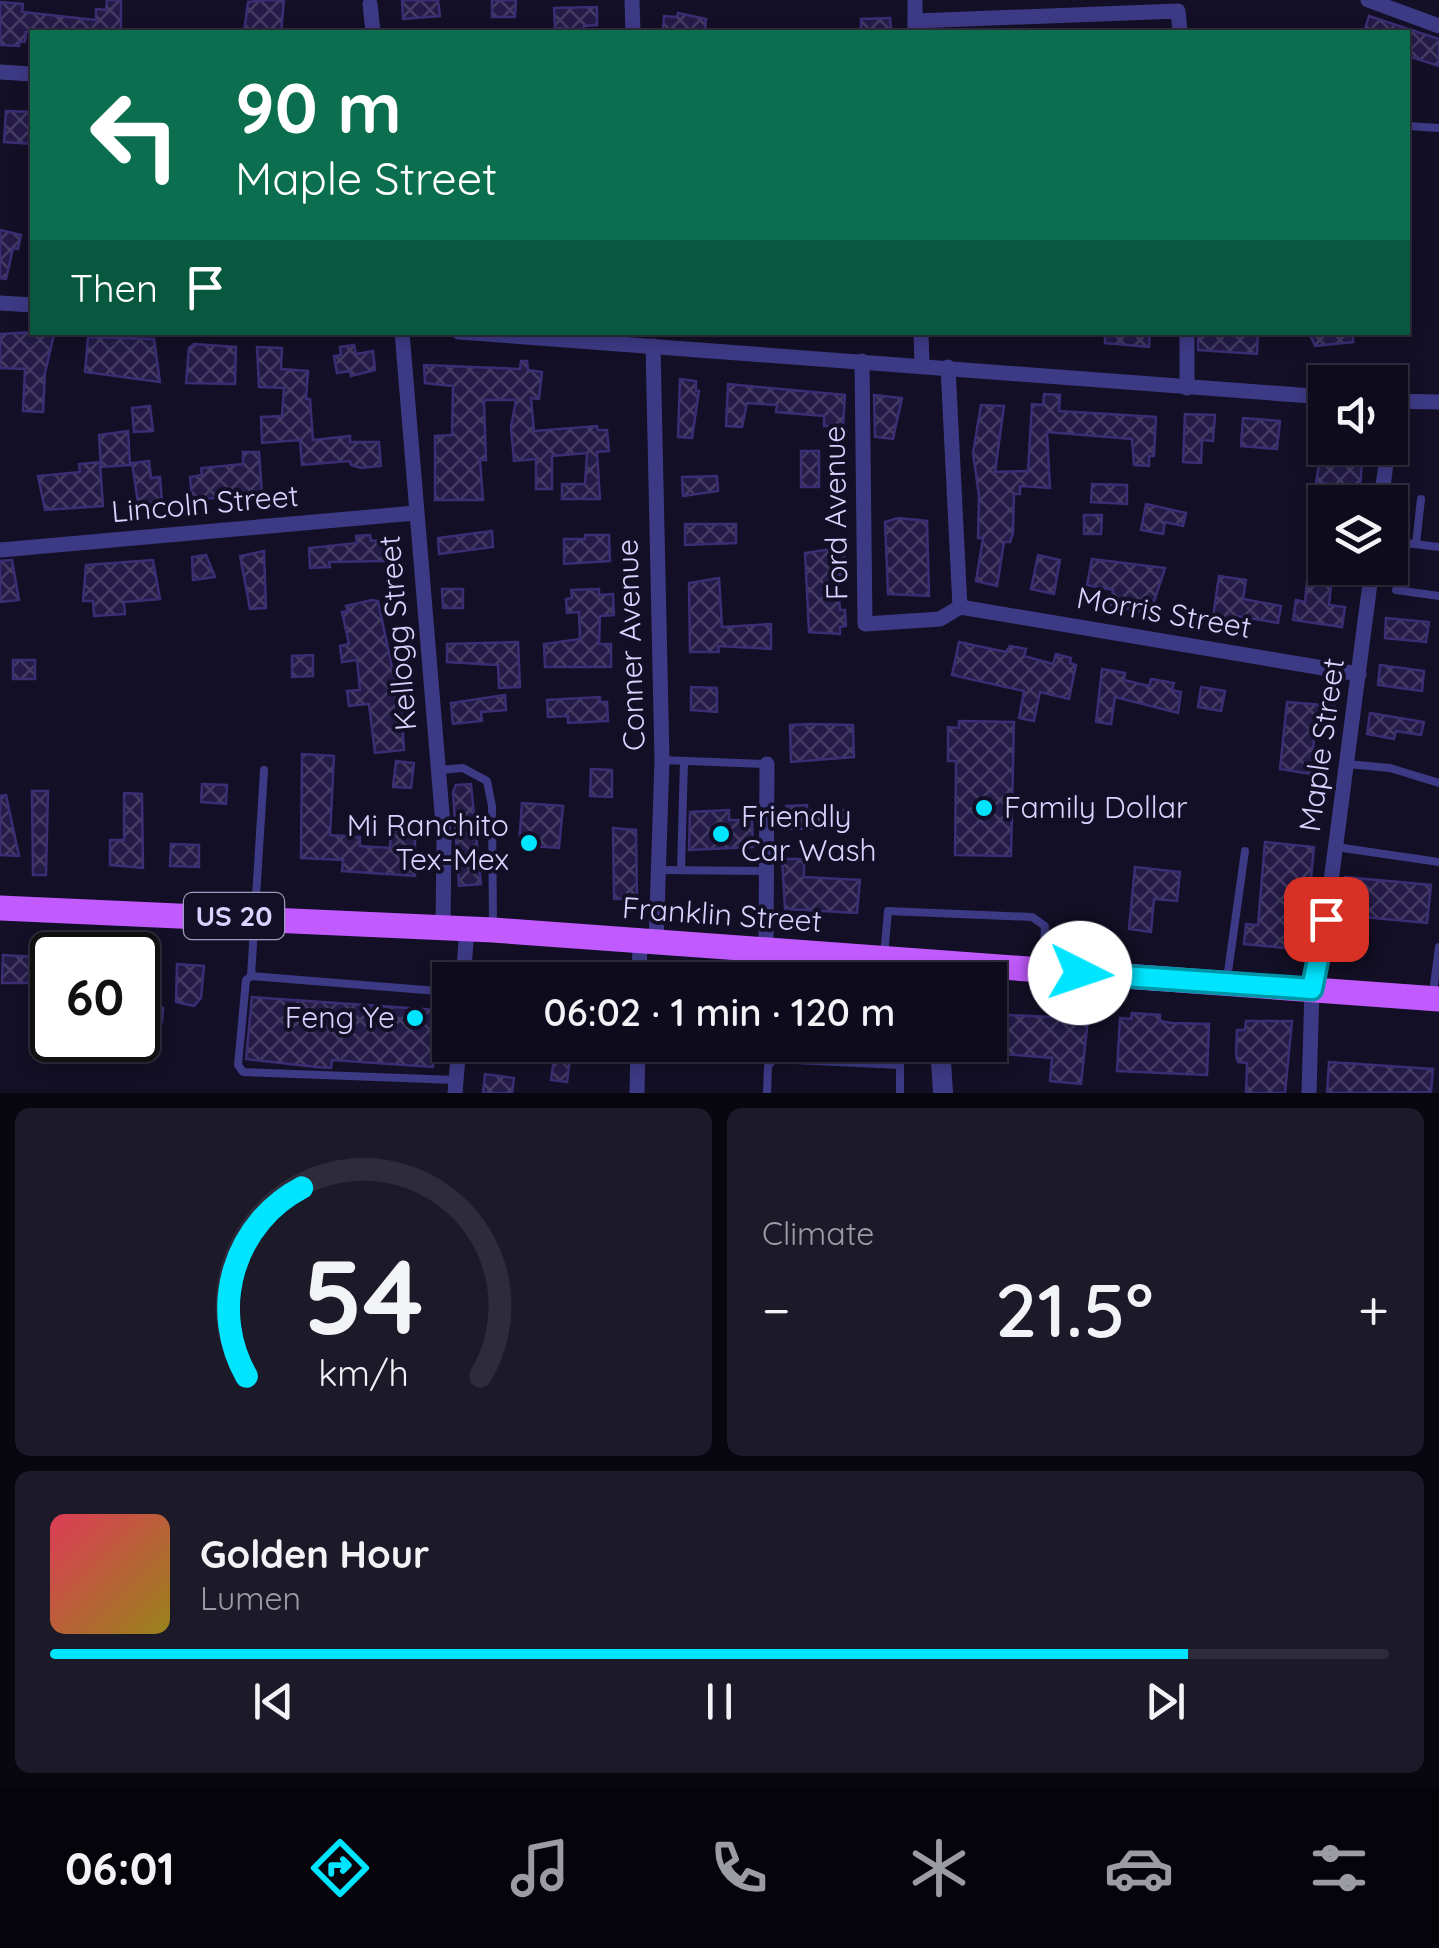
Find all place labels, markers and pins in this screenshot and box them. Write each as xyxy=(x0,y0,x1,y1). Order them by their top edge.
place label: Family Dollar xyxy=(1004,788,1188,826)
place label: Friendly Car Wash xyxy=(741,797,877,869)
marker: Family Dollar xyxy=(973,797,995,819)
place label: Mi Ranchito Tex-Mex xyxy=(347,806,509,878)
marker: Friendly Car Wash xyxy=(710,823,732,845)
marker: Mi Ranchito Tex-Mex xyxy=(518,832,540,854)
pin xyxy=(1284,877,1369,962)
place label: Feng Ye xyxy=(285,998,395,1036)
marker: Feng Ye xyxy=(404,1007,426,1029)

